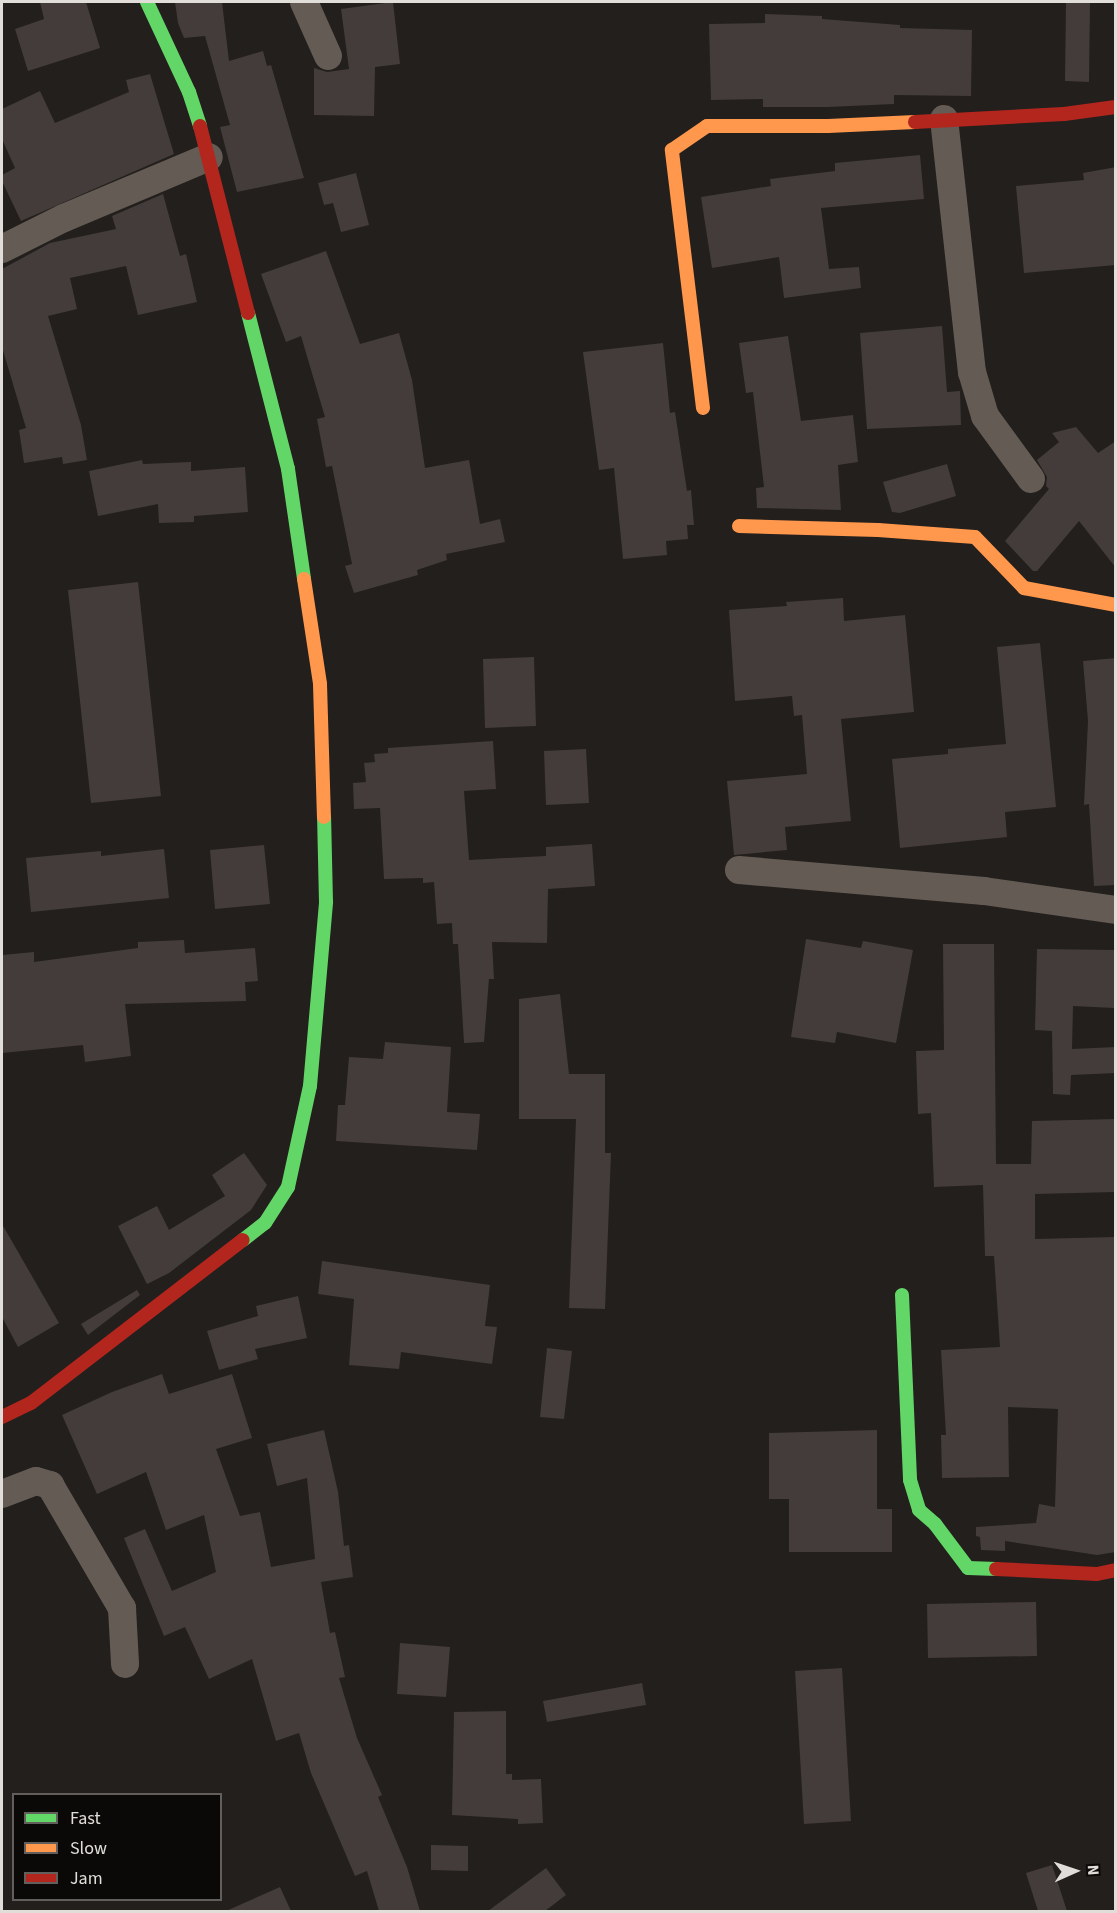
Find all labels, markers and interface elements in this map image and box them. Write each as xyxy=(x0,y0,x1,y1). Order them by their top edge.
legend xyxy=(12,1793,222,1901)
text: Fast xyxy=(70,1806,101,1831)
text: Slow xyxy=(70,1836,107,1861)
north arrow xyxy=(1045,1841,1105,1901)
text: N xyxy=(1082,1864,1104,1876)
text: Jam xyxy=(70,1866,103,1891)

